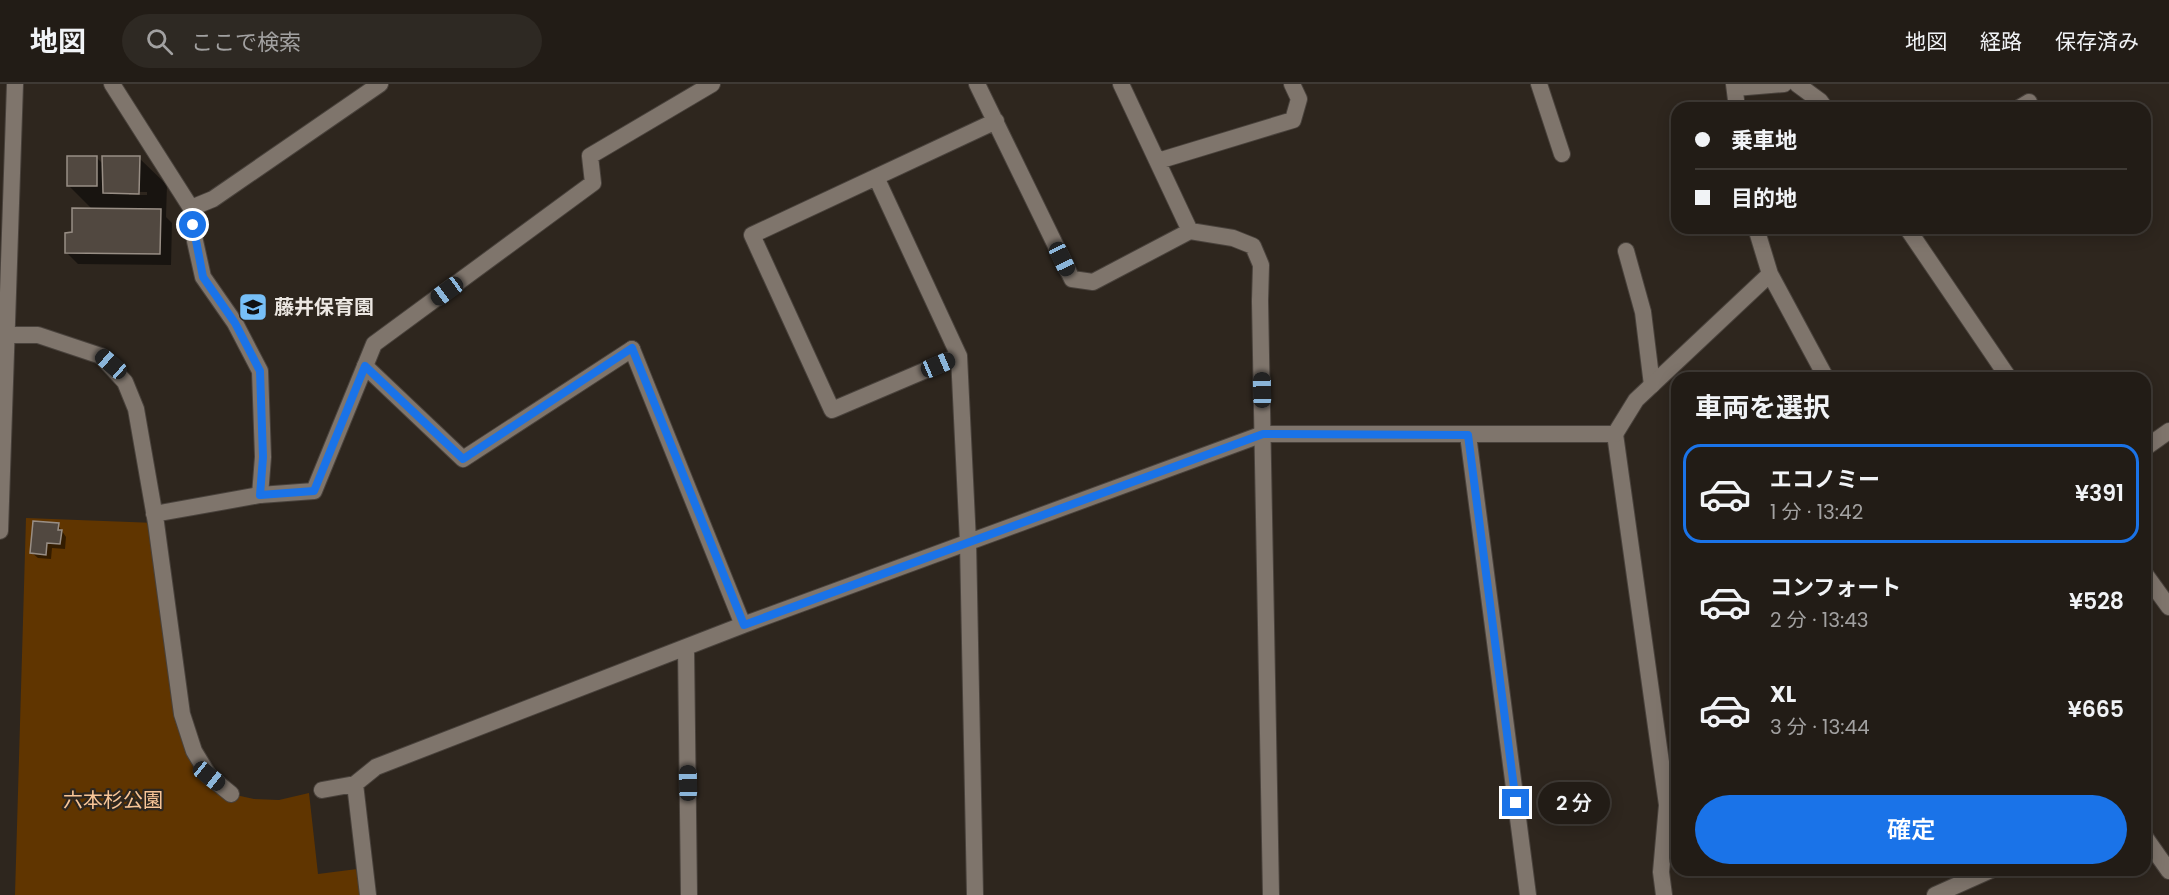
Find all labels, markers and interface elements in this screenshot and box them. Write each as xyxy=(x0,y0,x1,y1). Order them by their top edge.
search box xyxy=(122,14,542,68)
text: 地図 xyxy=(30,22,86,61)
icon: search xyxy=(143,25,176,58)
text: ここで検索 xyxy=(191,27,301,58)
text: 地図 xyxy=(1905,27,1947,56)
text: 経路 xyxy=(1980,27,2022,56)
text: 保存済み xyxy=(2055,27,2139,56)
text: 乗車地 xyxy=(1731,125,1797,156)
text: 目的地 xyxy=(1731,183,1797,214)
route start xyxy=(179,211,206,238)
car xyxy=(1046,239,1078,279)
car xyxy=(427,273,467,309)
school or university icon: 藤井保育園 xyxy=(237,291,269,323)
place label: 藤井保育園 xyxy=(274,293,374,321)
car xyxy=(92,345,130,383)
car xyxy=(918,350,958,380)
car xyxy=(1253,372,1271,408)
text: 車両を選択 xyxy=(1695,389,1830,426)
text: エコノミー xyxy=(1770,464,1880,495)
icon: car xyxy=(1698,467,1752,521)
text: ¥391 xyxy=(2075,478,2124,509)
text: 1 分 · 13:42 xyxy=(1770,498,1863,526)
text: コンフォート xyxy=(1770,572,1901,603)
icon: car xyxy=(1698,575,1752,629)
text: ¥528 xyxy=(2069,586,2124,617)
text: 2 分 · 13:43 xyxy=(1770,606,1869,634)
text: XL xyxy=(1770,679,1796,710)
icon: car xyxy=(1698,683,1752,737)
text: ¥665 xyxy=(2068,694,2124,725)
text: 3 分 · 13:44 xyxy=(1770,713,1870,741)
car xyxy=(189,758,229,794)
car xyxy=(679,765,697,801)
callout: 2 分 xyxy=(1537,782,1609,824)
park label: 六本杉公園 xyxy=(63,786,163,814)
route end xyxy=(1502,789,1529,816)
text: 2 分 xyxy=(1556,789,1592,817)
button: 確定 xyxy=(1695,795,2127,864)

